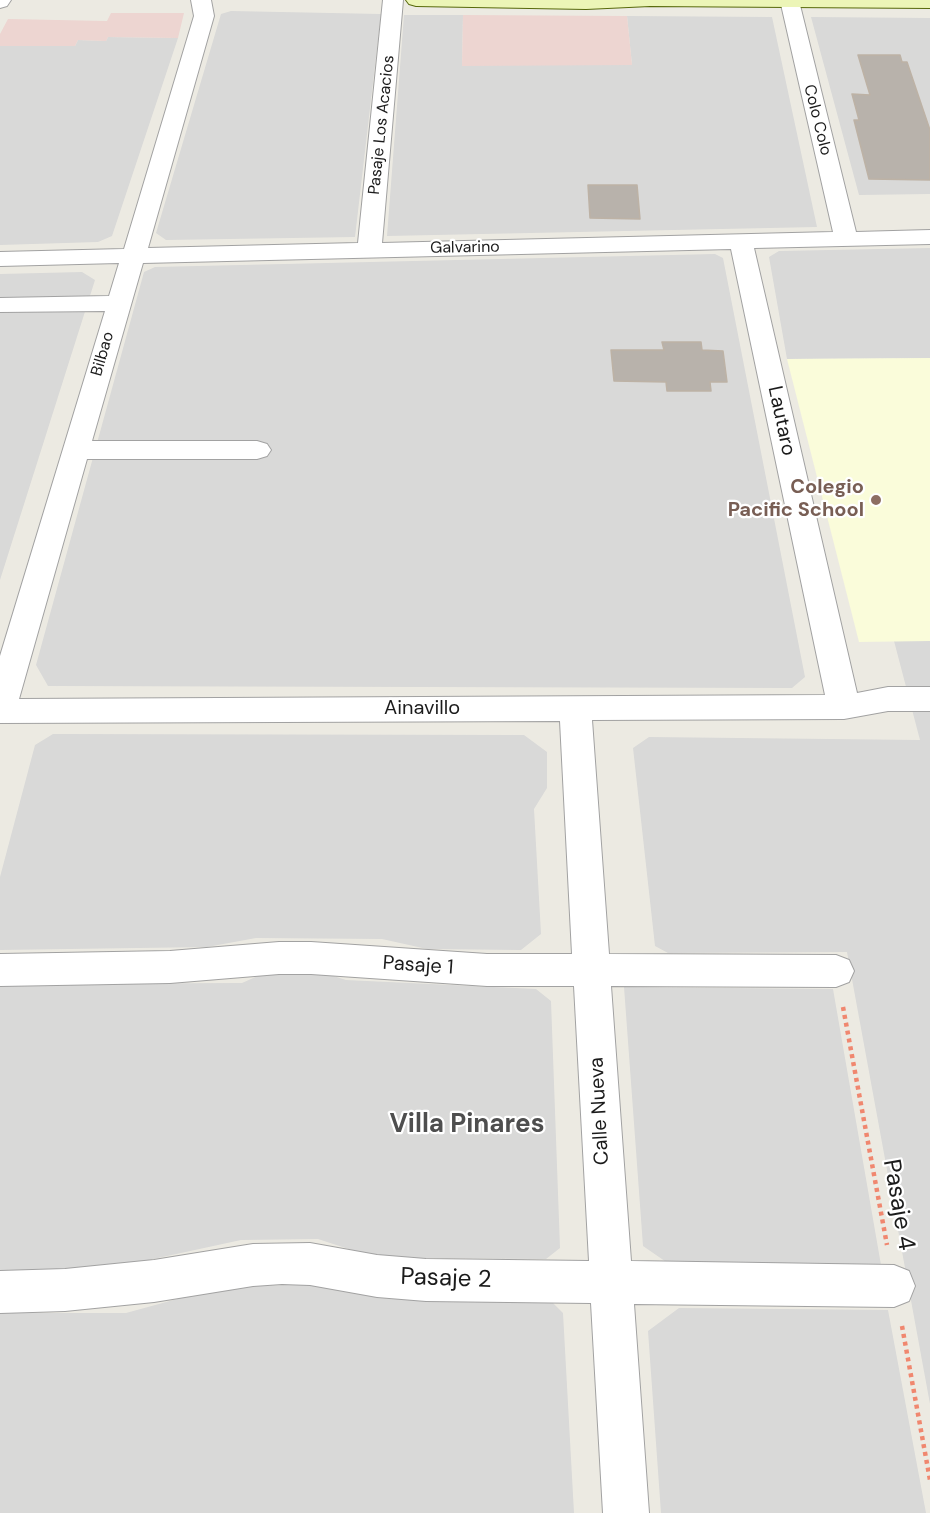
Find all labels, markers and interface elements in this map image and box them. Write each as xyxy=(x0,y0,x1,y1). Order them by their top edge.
street label: Pasaje Los Acacios xyxy=(365,54,399,196)
street label: Colo Colo xyxy=(799,83,835,157)
street label: Galvarino xyxy=(430,238,500,258)
street label: Bilbao xyxy=(88,330,118,378)
street label: Lautaro xyxy=(762,384,800,458)
place label: Colegio Pacific School xyxy=(728,476,864,523)
marker: Colegio Pacific School xyxy=(869,493,883,507)
street label: Ainavillo xyxy=(384,697,460,721)
street label: Pasaje 1 xyxy=(382,952,454,980)
street label: Calle Nueva xyxy=(585,1056,615,1166)
district label: Villa Pinares xyxy=(390,1109,544,1141)
street label: Pasaje 4 xyxy=(876,1157,920,1253)
street label: Pasaje 2 xyxy=(400,1263,492,1295)

